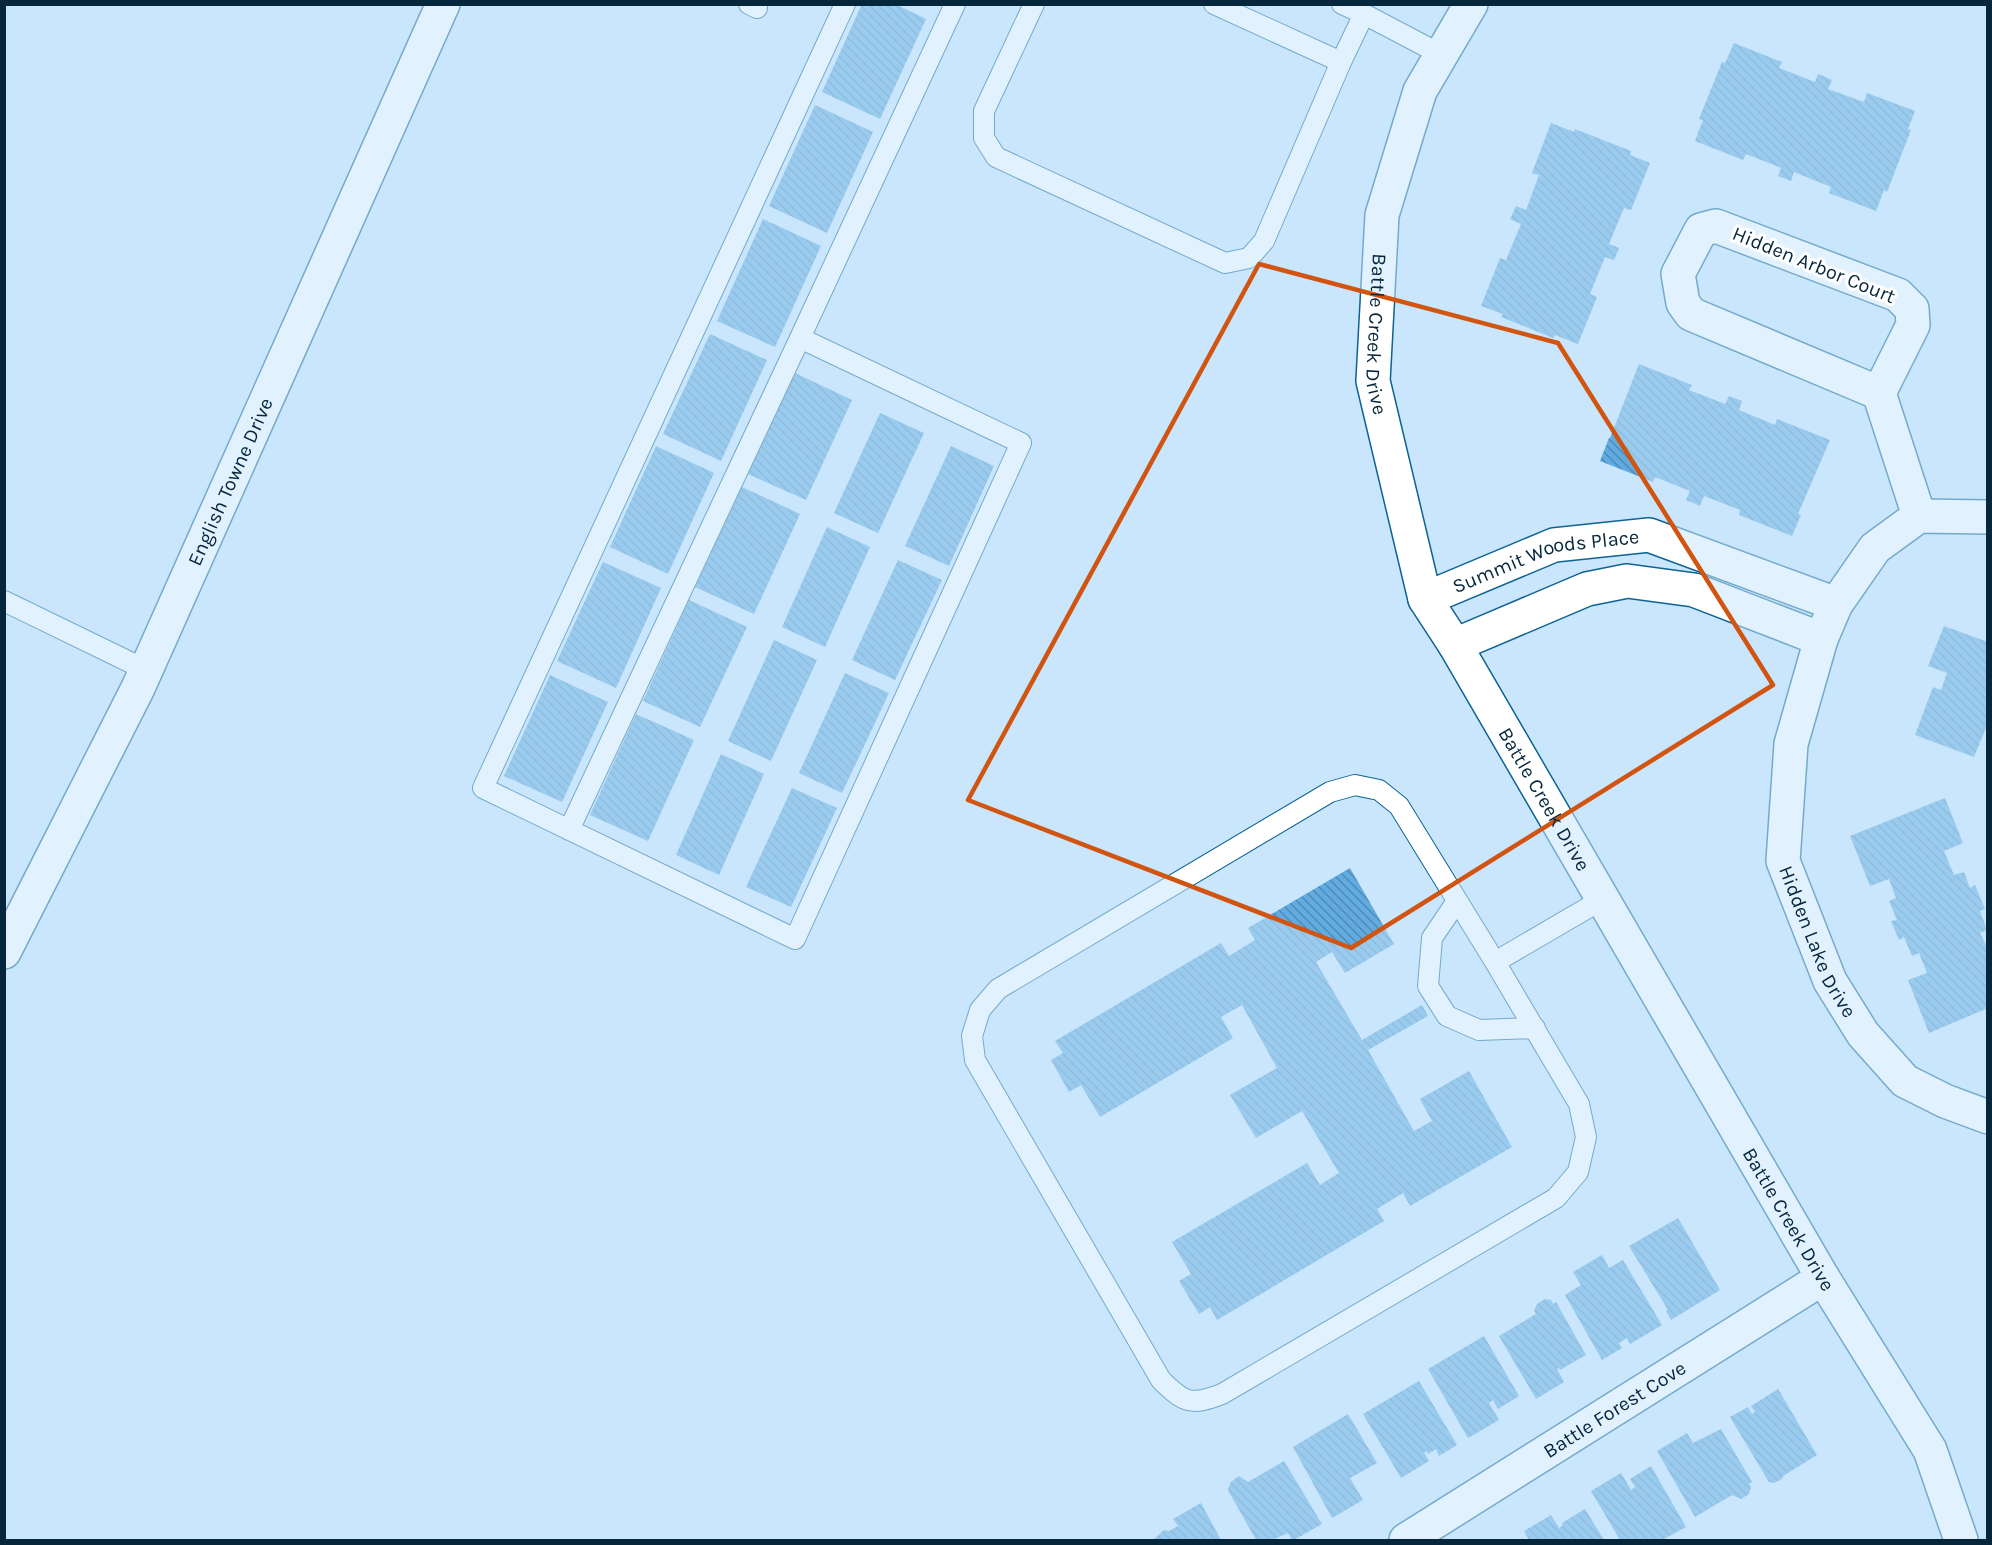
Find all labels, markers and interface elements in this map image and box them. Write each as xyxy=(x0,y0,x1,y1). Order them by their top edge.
street label: Hidden Arbor Court xyxy=(1729,222,1899,308)
street label: Battle Creek Drive xyxy=(1361,253,1392,417)
street label: English Towne Drive xyxy=(183,394,277,569)
street label: Summit Woods Place xyxy=(1449,525,1640,598)
street label: Battle Creek Drive xyxy=(1494,723,1595,875)
street label: Hidden Lake Drive xyxy=(1774,862,1861,1022)
street label: Battle Creek Drive xyxy=(1738,1143,1840,1295)
street label: Battle Forest Cove xyxy=(1539,1356,1690,1462)

